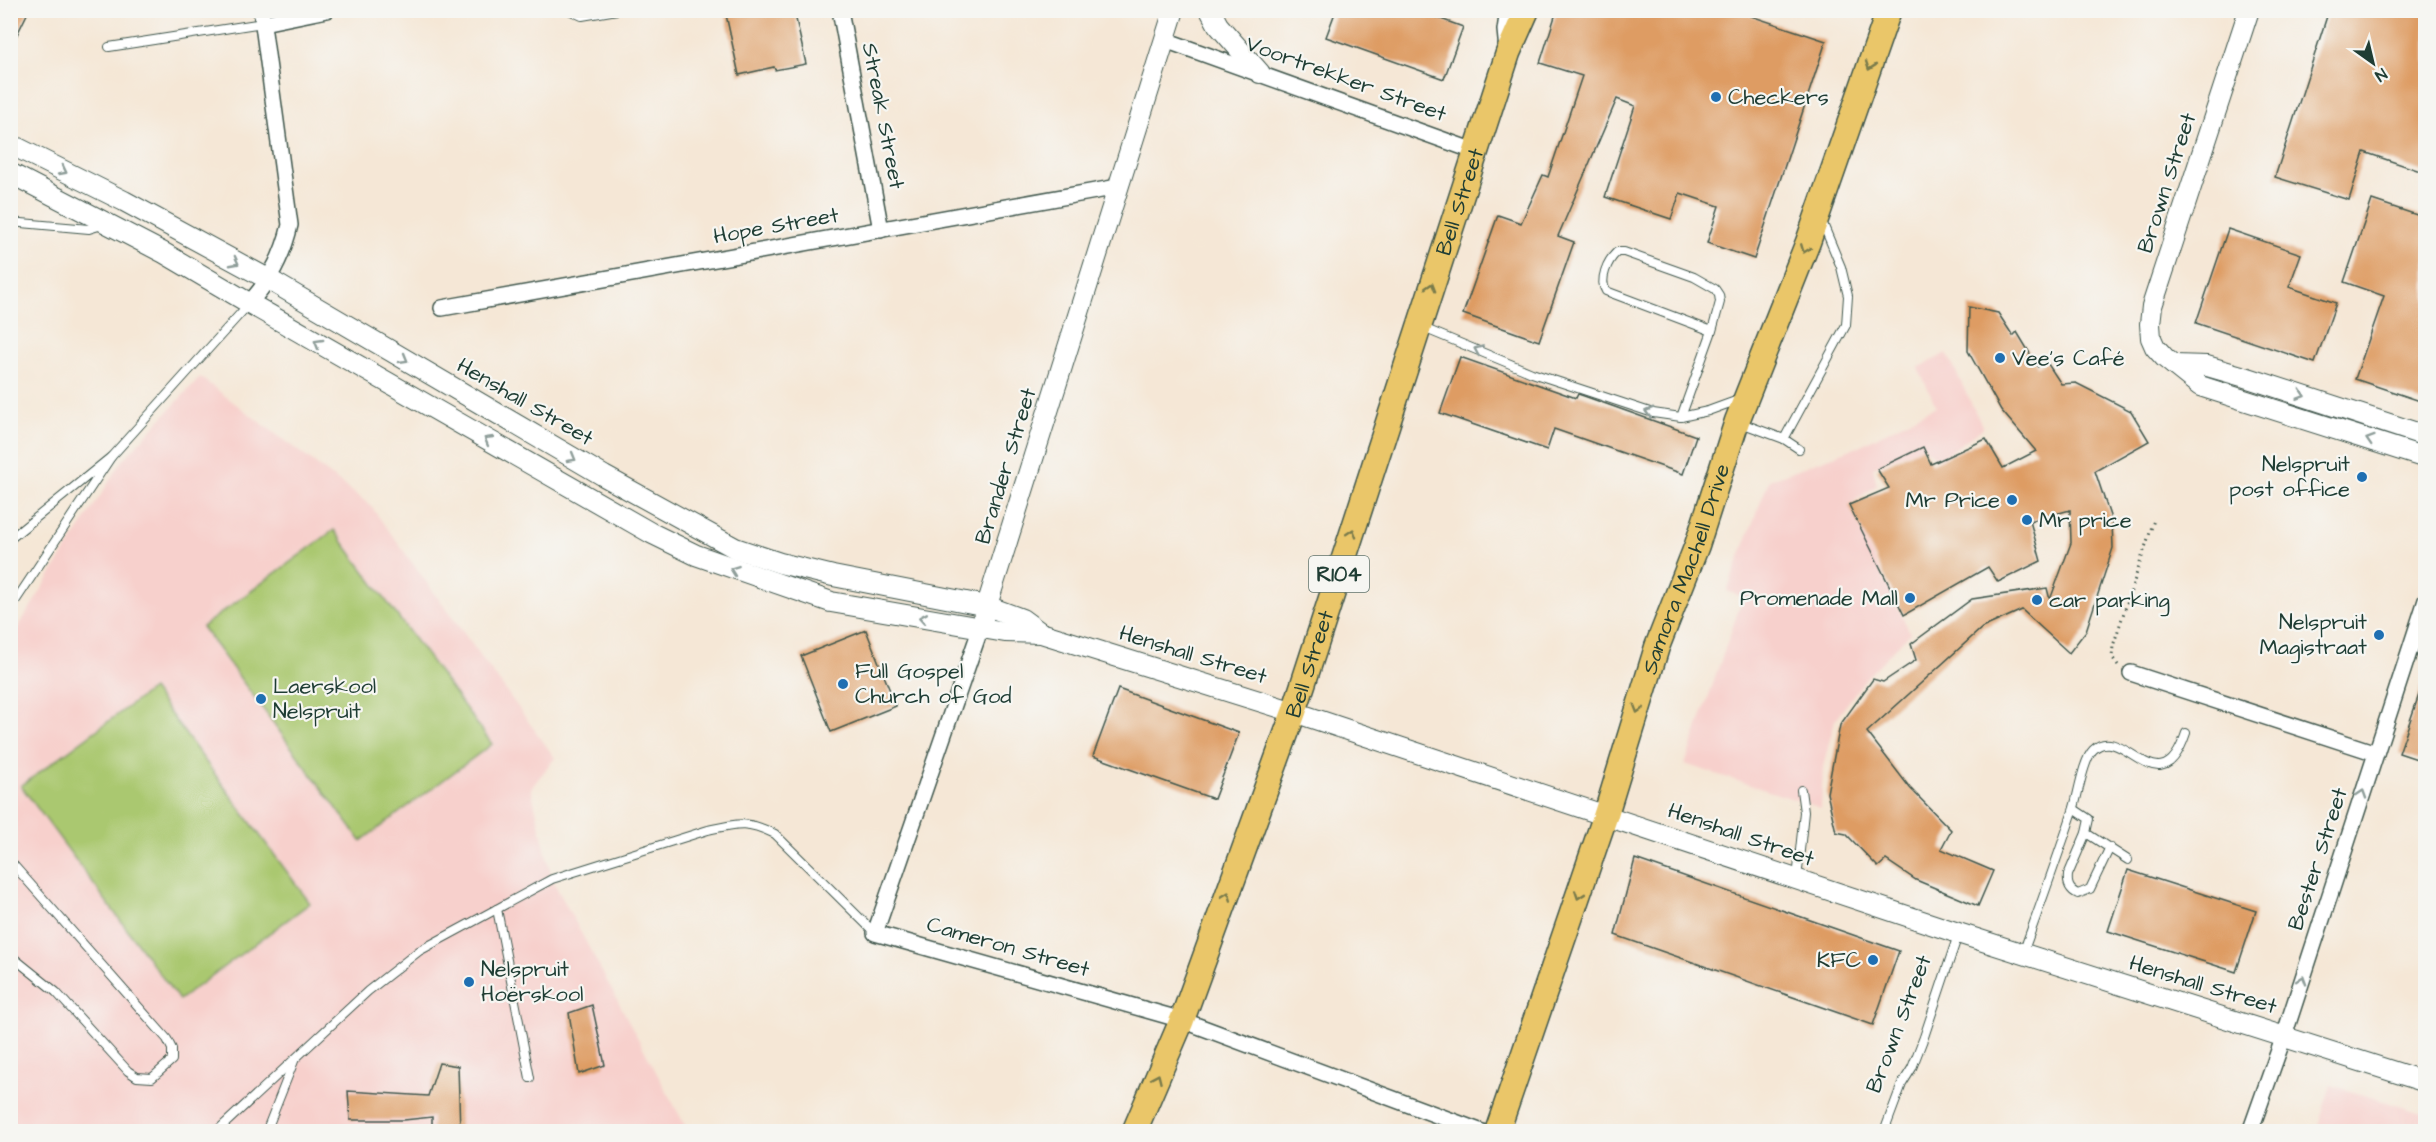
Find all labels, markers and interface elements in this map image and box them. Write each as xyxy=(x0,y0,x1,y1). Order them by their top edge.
street label: Voortrekker Street xyxy=(1241,28,1451,130)
north arrow xyxy=(2343,33,2403,93)
street label: Streak Street xyxy=(854,40,912,192)
one-way arrow xyxy=(1865,60,1877,71)
text: N xyxy=(2371,63,2391,87)
place label: Checkers xyxy=(1728,82,1829,113)
marker: Checkers xyxy=(1709,90,1723,104)
street label: Brown Street xyxy=(2130,109,2204,257)
street label: Bell Street xyxy=(1428,144,1492,259)
one-way arrow xyxy=(56,163,67,175)
street label: Hope Street xyxy=(711,200,841,252)
one-way arrow xyxy=(1800,243,1812,254)
one-way arrow xyxy=(229,255,239,266)
one-way arrow xyxy=(1424,282,1436,293)
one-way arrow xyxy=(314,339,325,350)
place label: Vee’s Café xyxy=(2012,343,2125,374)
one-way arrow xyxy=(1473,345,1484,357)
street label: Henshall Street xyxy=(451,350,599,454)
marker: Vee’s Café xyxy=(1993,351,2007,365)
one-way arrow xyxy=(398,352,408,363)
street label: Brander Street xyxy=(967,384,1045,548)
one-way arrow xyxy=(2295,387,2306,400)
one-way arrow xyxy=(1644,406,1654,419)
one-way arrow xyxy=(2365,435,2376,447)
one-way arrow xyxy=(484,436,494,447)
place label: Nelspruit post office xyxy=(2229,449,2350,505)
one-way arrow xyxy=(566,450,576,462)
street label: Samora Machell Drive xyxy=(1634,460,1738,678)
marker: Nelspruit post office xyxy=(2355,470,2369,484)
place label: Mr Price xyxy=(1906,485,2000,516)
marker: Mr Price xyxy=(2005,493,2019,507)
place label: Mr price xyxy=(2039,505,2132,536)
marker: Mr price xyxy=(2020,513,2034,527)
one-way arrow xyxy=(1345,528,1357,539)
road number: R104 xyxy=(1309,556,1369,592)
one-way arrow xyxy=(729,564,740,577)
place label: Promenade Mall xyxy=(1740,583,1898,614)
place label: car parking xyxy=(2049,585,2170,617)
marker: Promenade Mall xyxy=(1903,591,1917,605)
marker: car parking xyxy=(2030,593,2044,607)
street label: Bell Street xyxy=(1278,606,1342,722)
place label: Nelspruit Magistraat xyxy=(2260,607,2367,664)
one-way arrow xyxy=(918,612,928,625)
street label: Henshall Street xyxy=(1115,618,1271,692)
marker: Nelspruit Magistraat xyxy=(2372,628,2386,642)
place label: Full Gospel Church of God xyxy=(855,656,1012,712)
place label: Laerskool Nelspruit xyxy=(273,671,376,727)
marker: Full Gospel Church of God xyxy=(836,677,850,691)
marker: Laerskool Nelspruit xyxy=(254,692,268,706)
one-way arrow xyxy=(1633,703,1645,714)
street label: Bester Street xyxy=(2280,784,2356,934)
one-way arrow xyxy=(2355,789,2367,800)
street label: Henshall Street xyxy=(1664,795,1818,875)
one-way arrow xyxy=(1573,889,1586,899)
one-way arrow xyxy=(1220,891,1233,902)
street label: Cameron Street xyxy=(923,909,1093,985)
place label: KFC xyxy=(1817,945,1861,976)
street label: Henshall Street xyxy=(2125,948,2281,1022)
street label: Brown Street xyxy=(1858,950,1940,1098)
marker: KFC xyxy=(1866,953,1880,967)
place label: Nelspruit Hoërskool xyxy=(481,954,584,1010)
marker: Nelspruit Hoërskool xyxy=(462,975,476,989)
one-way arrow xyxy=(2295,975,2308,986)
one-way arrow xyxy=(1150,1073,1162,1084)

